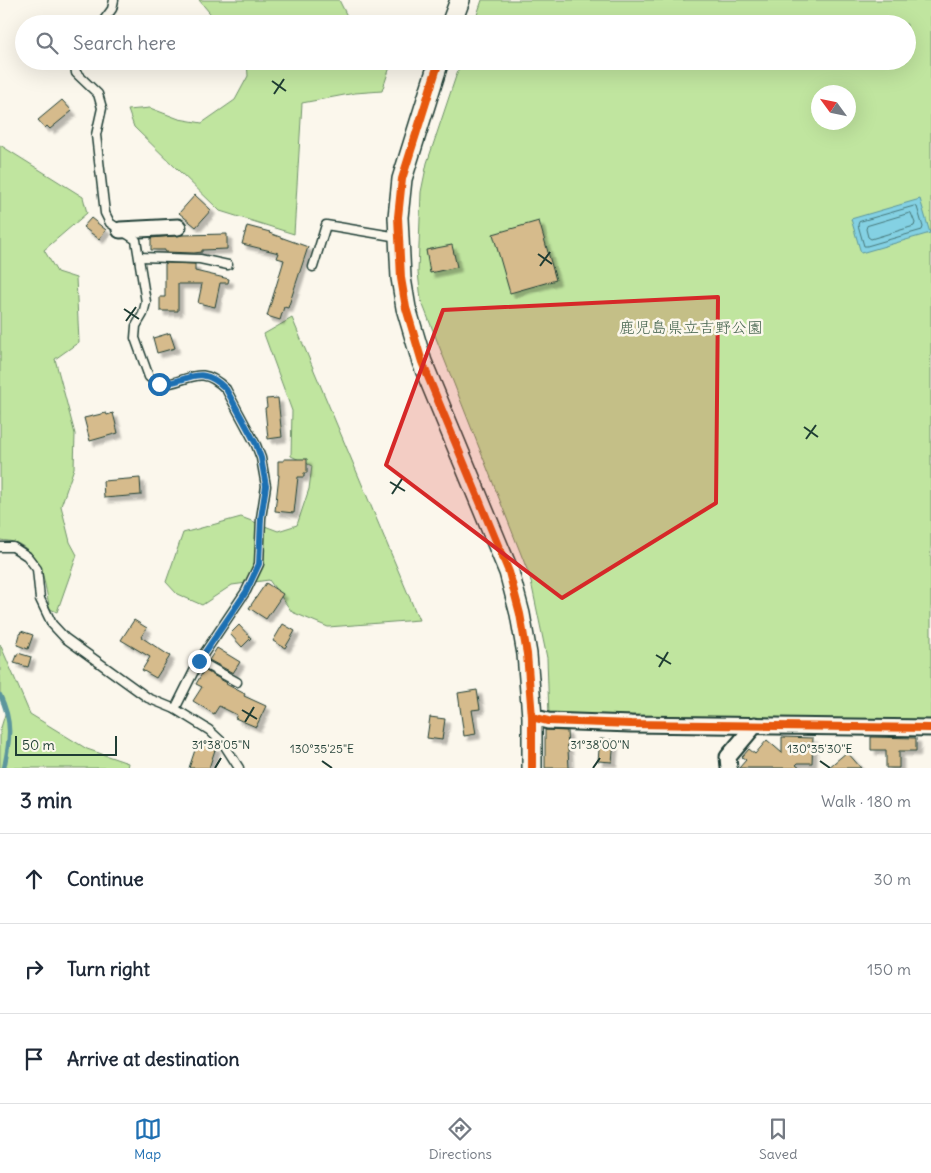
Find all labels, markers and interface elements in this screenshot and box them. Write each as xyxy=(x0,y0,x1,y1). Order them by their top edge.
search box xyxy=(15,15,916,70)
icon: search xyxy=(33,29,61,57)
text: Search here xyxy=(73,31,176,55)
north arrow xyxy=(811,85,856,130)
park label: 鹿児島県立吉野公園 xyxy=(619,317,763,337)
route start xyxy=(148,373,171,396)
route end xyxy=(188,650,211,673)
scale bar xyxy=(15,733,118,756)
text: 50 m xyxy=(22,736,55,754)
text: 31°38'05"N xyxy=(192,737,250,752)
text: 31°38'00"N xyxy=(570,737,630,752)
text: 130°35'25"E xyxy=(290,741,354,756)
text: 130°35'30"E xyxy=(787,741,853,756)
text: 3 min xyxy=(20,787,72,814)
text: Walk · 180 m xyxy=(821,791,911,811)
icon: ahead xyxy=(20,865,48,893)
text: Continue xyxy=(67,867,144,891)
text: 30 m xyxy=(874,869,911,889)
icon: right xyxy=(20,955,48,983)
text: Turn right xyxy=(67,957,150,981)
text: 150 m xyxy=(867,959,911,979)
icon: arrive xyxy=(20,1045,48,1073)
text: Arrive at destination xyxy=(67,1047,240,1071)
tab: Map xyxy=(134,1115,162,1163)
tab: Directions xyxy=(429,1115,492,1163)
tab: Saved xyxy=(759,1115,797,1163)

